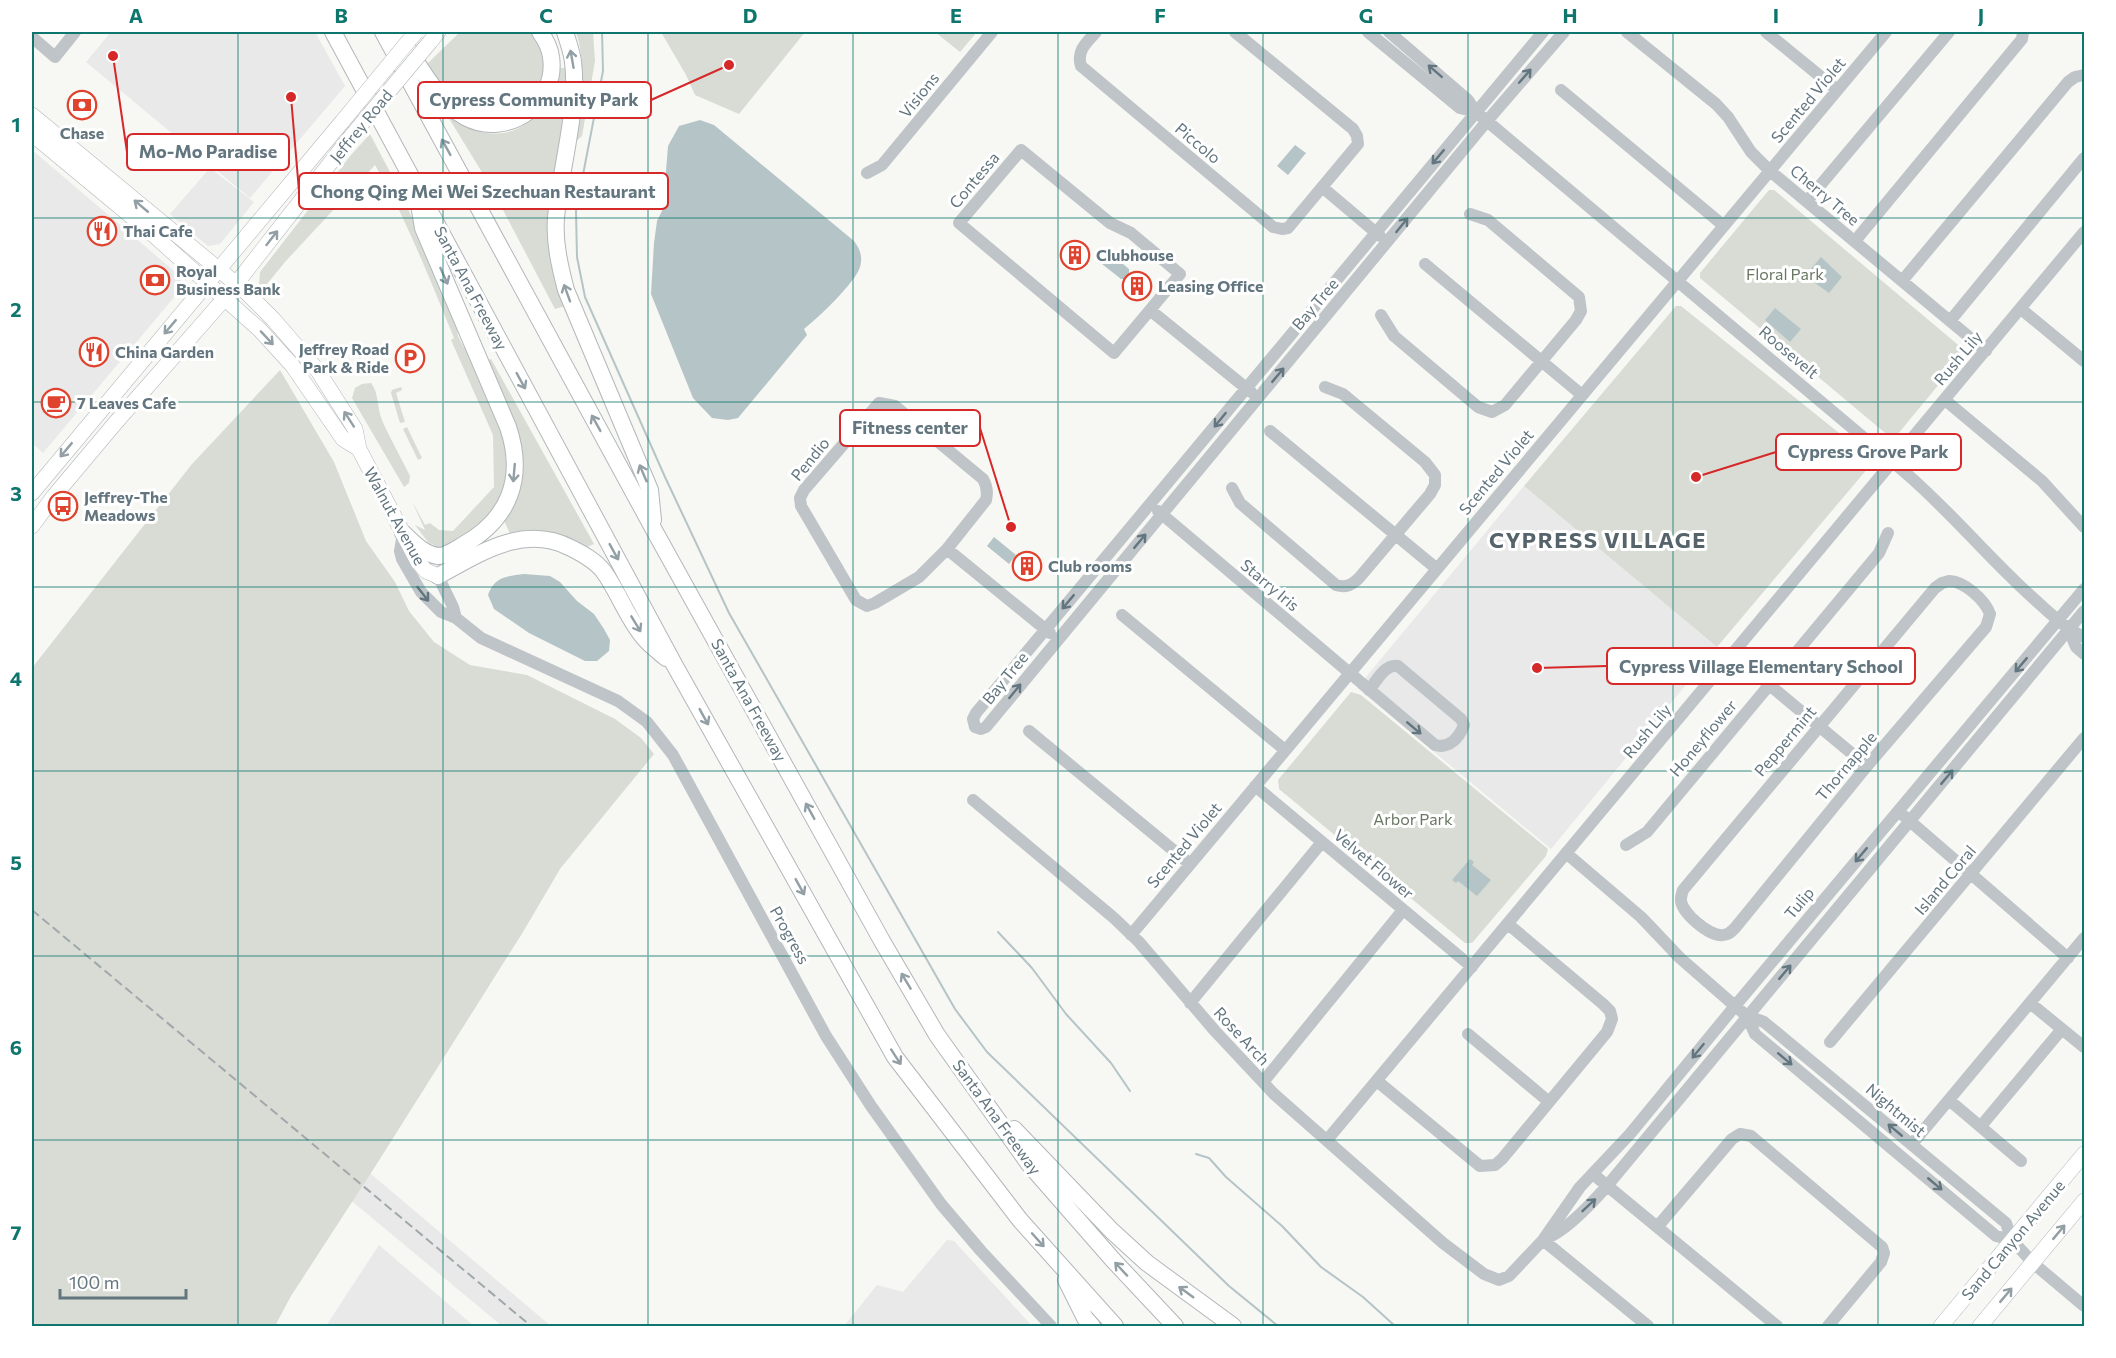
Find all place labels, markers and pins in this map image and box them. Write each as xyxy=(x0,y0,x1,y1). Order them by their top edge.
callout: Cypress Community Park xyxy=(418,82,651,118)
bank icon: Chase xyxy=(66,89,98,121)
place label: Chase xyxy=(60,123,104,142)
callout: Mo-Mo Paradise xyxy=(127,134,289,170)
callout: Chong Qing Mei Wei Szechuan Restaurant xyxy=(299,173,668,209)
restaurant icon: Thai Cafe xyxy=(86,215,118,247)
place label: Thai Cafe xyxy=(123,221,193,240)
building icon: Clubhouse xyxy=(1059,239,1091,271)
place label: Clubhouse xyxy=(1096,245,1174,264)
place label: Royal Business Bank xyxy=(176,261,282,298)
bank icon: Royal Business Bank xyxy=(139,264,171,296)
building icon: Leasing Office xyxy=(1121,270,1153,302)
place label: Leasing Office xyxy=(1158,276,1264,295)
restaurant icon: China Garden xyxy=(78,336,110,368)
place label: Jeffrey Road Park & Ride xyxy=(299,339,389,376)
place label: China Garden xyxy=(115,342,214,361)
parking icon: Jeffrey Road Park & Ride xyxy=(394,342,426,374)
cafe icon: 7 Leaves Cafe xyxy=(40,387,72,419)
place label: 7 Leaves Cafe xyxy=(77,393,176,412)
callout: Fitness center xyxy=(840,410,980,446)
callout: Cypress Grove Park xyxy=(1776,434,1961,470)
place label: Jeffrey-The Meadows xyxy=(84,487,168,524)
bus stop icon: Jeffrey-The Meadows xyxy=(47,490,79,522)
building icon: Club rooms xyxy=(1011,550,1043,582)
place label: Club rooms xyxy=(1048,556,1132,575)
callout: Cypress Village Elementary School xyxy=(1607,648,1915,684)

